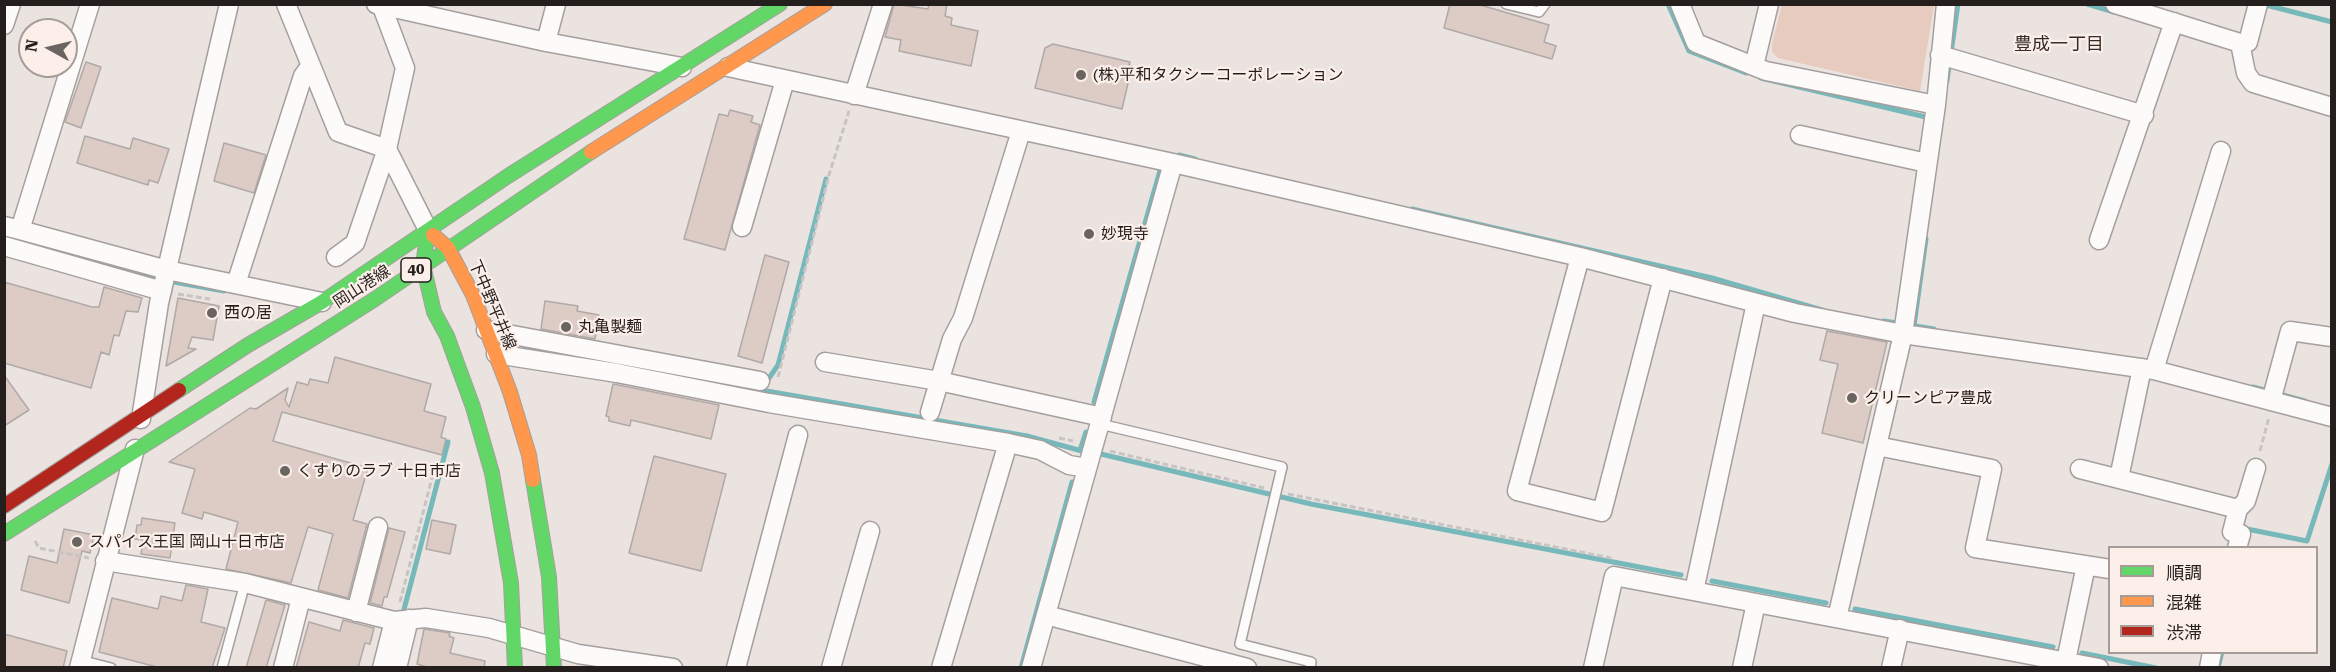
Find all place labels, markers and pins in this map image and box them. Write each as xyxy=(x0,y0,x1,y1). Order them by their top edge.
place label: (株)平和タクシーコーポレーション xyxy=(1093,65,1343,85)
marker: (株)平和タクシーコーポレーション xyxy=(1074,68,1088,82)
place label: 妙現寺 xyxy=(1101,224,1149,244)
marker: 妙現寺 xyxy=(1082,227,1096,241)
place label: 西の居 xyxy=(224,303,272,323)
marker: 西の居 xyxy=(205,306,219,320)
place label: 丸亀製麺 xyxy=(578,317,642,337)
marker: 丸亀製麺 xyxy=(559,320,573,334)
place label: クリーンピア豊成 xyxy=(1864,388,1992,408)
marker: クリーンピア豊成 xyxy=(1845,391,1859,405)
place label: くすりのラブ 十日市店 xyxy=(297,461,461,481)
marker: くすりのラブ 十日市店 xyxy=(278,464,292,478)
place label: スパイス王国 岡山十日市店 xyxy=(89,532,285,552)
marker: スパイス王国 岡山十日市店 xyxy=(70,535,84,549)

